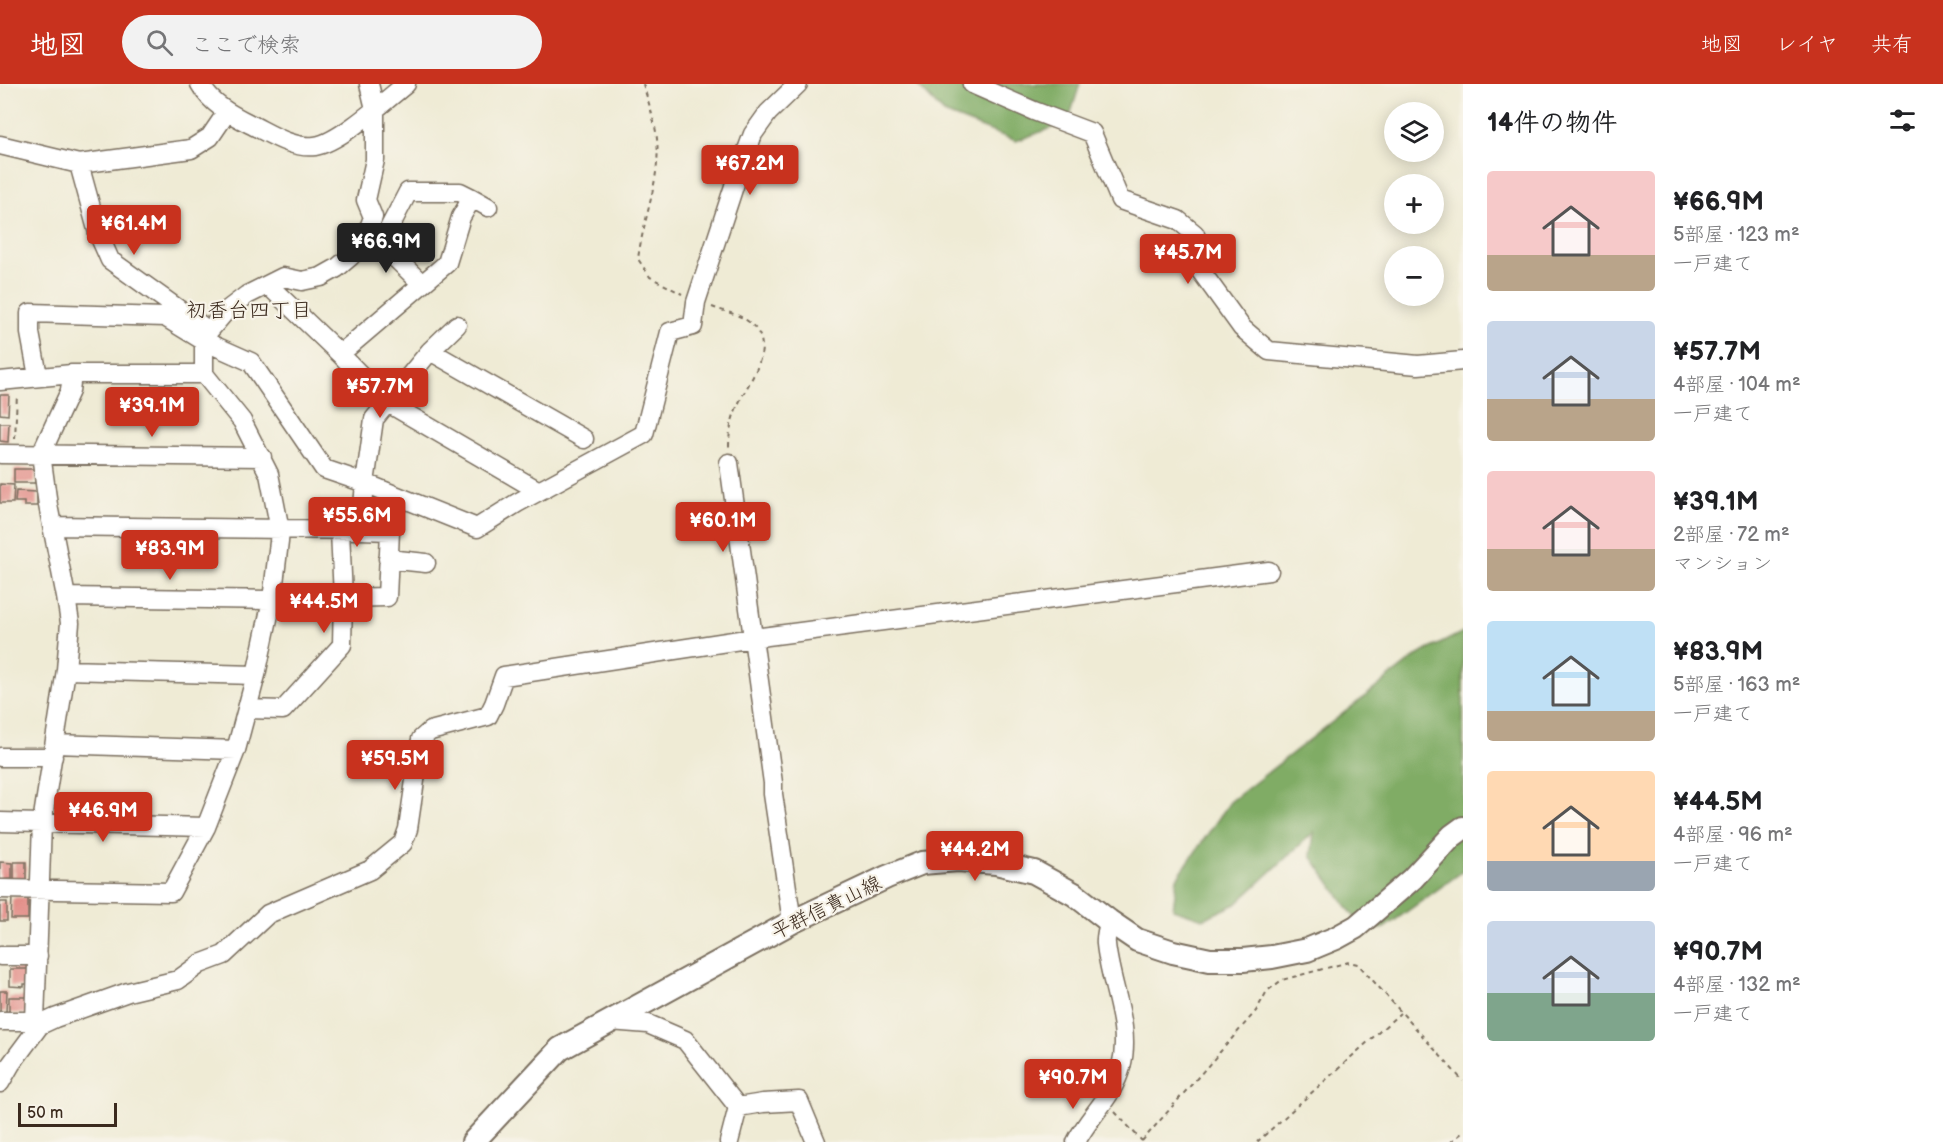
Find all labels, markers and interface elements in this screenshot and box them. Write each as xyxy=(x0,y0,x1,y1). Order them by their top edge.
search box xyxy=(122,15,542,69)
icon: search xyxy=(143,26,176,59)
text: 地図 xyxy=(30,29,86,62)
text: ここで検索 xyxy=(191,32,301,59)
text: 地図 xyxy=(1701,32,1743,57)
text: レイヤ xyxy=(1776,32,1838,57)
text: 共有 xyxy=(1871,32,1913,57)
map controls xyxy=(1384,102,1444,306)
button: layers xyxy=(1384,102,1444,162)
icon: filters xyxy=(1886,104,1919,137)
text: 14件の物件 xyxy=(1487,108,1617,139)
pin: ¥67.2M xyxy=(701,145,799,196)
text: ¥67.2M xyxy=(715,152,785,176)
button: + xyxy=(1384,174,1444,234)
text: ¥66.9M xyxy=(1673,187,1764,218)
icon: home xyxy=(1535,195,1607,267)
pin: ¥61.4M xyxy=(85,205,183,256)
text: ¥61.4M xyxy=(101,212,167,236)
pin: ¥66.9M xyxy=(337,223,435,274)
text: 5部屋 · 123 m² xyxy=(1673,223,1800,247)
text: ¥66.9M xyxy=(351,230,421,254)
pin: ¥45.7M xyxy=(1139,234,1237,285)
text: ¥45.7M xyxy=(1154,241,1222,265)
button: − xyxy=(1384,246,1444,306)
text: 一戸建て xyxy=(1673,252,1753,276)
district label: 初香台四丁目 xyxy=(186,298,312,323)
text: ¥57.7M xyxy=(1673,337,1761,368)
icon: home xyxy=(1535,345,1607,417)
pin: ¥57.7M xyxy=(331,368,429,419)
text: 4部屋 · 104 m² xyxy=(1673,373,1801,397)
text: ¥57.7M xyxy=(346,375,414,399)
pin: ¥39.1M xyxy=(103,387,201,438)
text: ¥39.1M xyxy=(119,394,185,418)
text: 一戸建て xyxy=(1673,402,1753,426)
text: ¥39.1M xyxy=(1673,487,1759,518)
icon: home xyxy=(1535,495,1607,567)
pin: ¥55.6M xyxy=(308,497,406,548)
pin: ¥60.1M xyxy=(674,502,772,553)
text: ¥55.6M xyxy=(322,504,392,528)
text: ¥60.1M xyxy=(690,509,756,533)
text: 2部屋 · 72 m² xyxy=(1673,523,1790,547)
pin: ¥83.9M xyxy=(121,530,219,581)
text: ¥83.9M xyxy=(135,537,205,561)
text: マンション xyxy=(1673,552,1772,576)
pin: ¥44.5M xyxy=(275,583,373,634)
text: ¥44.5M xyxy=(289,590,359,614)
text: ¥83.9M xyxy=(1673,637,1763,668)
icon: home xyxy=(1535,645,1607,717)
text: 5部屋 · 163 m² xyxy=(1673,673,1800,697)
text: 一戸建て xyxy=(1673,702,1753,726)
pin: ¥59.5M xyxy=(346,740,444,791)
text: ¥59.5M xyxy=(361,747,429,771)
text: ¥44.5M xyxy=(1673,787,1763,818)
pin: ¥46.9M xyxy=(54,792,152,843)
icon: home xyxy=(1535,795,1607,867)
text: ¥46.9M xyxy=(68,799,138,823)
text: 4部屋 · 96 m² xyxy=(1673,823,1793,847)
pin: ¥44.2M xyxy=(926,831,1024,882)
text: ¥44.2M xyxy=(940,838,1010,862)
text: 一戸建て xyxy=(1673,852,1753,876)
street label: 平群信貴山線 xyxy=(767,871,886,945)
text: ¥90.7M xyxy=(1673,937,1763,968)
icon: home xyxy=(1535,945,1607,1017)
text: 4部屋 · 132 m² xyxy=(1673,973,1801,997)
text: 一戸建て xyxy=(1673,1002,1753,1026)
pin: ¥90.7M xyxy=(1024,1059,1122,1110)
text: ¥90.7M xyxy=(1038,1066,1108,1090)
scale bar xyxy=(18,1100,117,1128)
text: 50 m xyxy=(27,1104,63,1123)

